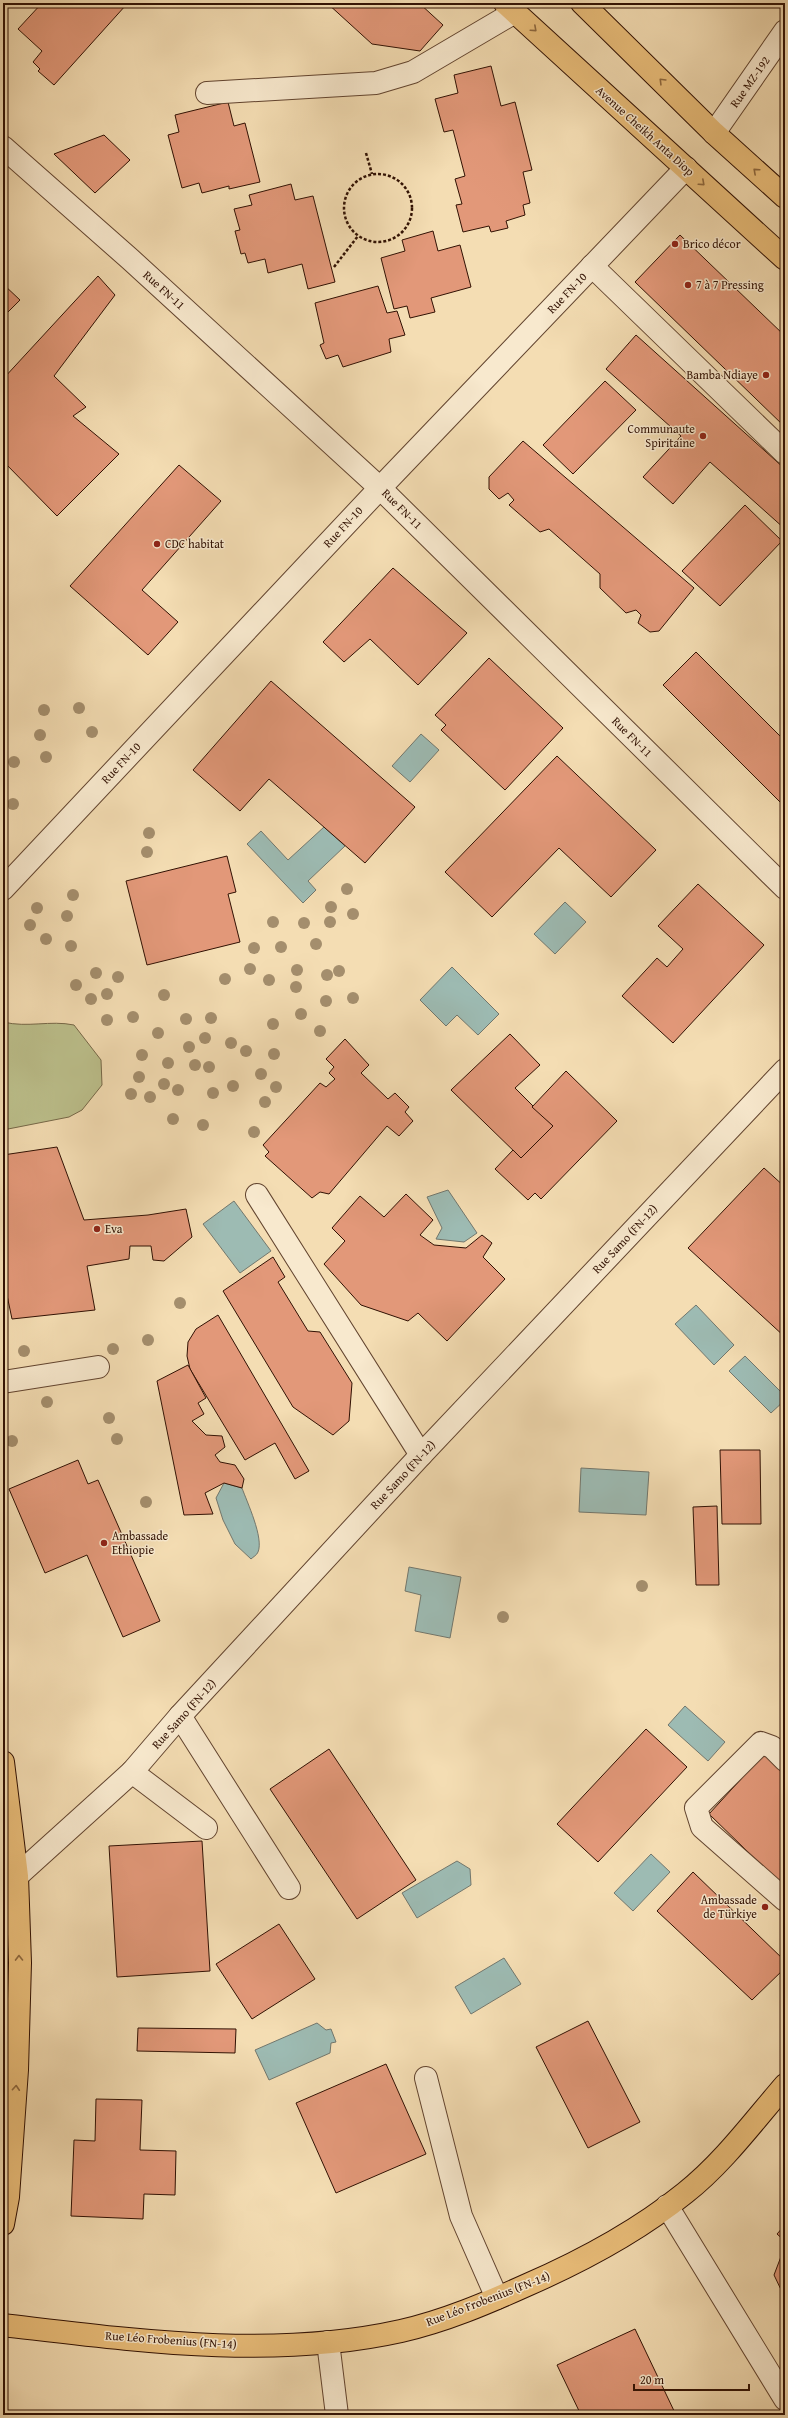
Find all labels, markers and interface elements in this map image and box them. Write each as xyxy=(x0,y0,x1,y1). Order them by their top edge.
one-way arrow xyxy=(529,25,536,32)
street label: Rue MZ-192 xyxy=(726,52,774,111)
one-way arrow xyxy=(659,78,666,86)
street label: Avenue Cheikh Anta Diop xyxy=(592,82,699,180)
one-way arrow xyxy=(753,168,761,175)
one-way arrow xyxy=(697,178,705,186)
place label: Brico décor xyxy=(683,235,741,252)
marker: Brico décor xyxy=(670,239,680,249)
street label: Rue FN-11 xyxy=(140,266,189,313)
street label: Rue FN-10 xyxy=(543,268,591,317)
place label: 7 à 7 Pressing xyxy=(696,276,764,293)
marker: 7 à 7 Pressing xyxy=(683,280,693,290)
place label: Bamba Ndiaye xyxy=(687,366,758,383)
marker: Bamba Ndiaye xyxy=(761,370,771,380)
place label: Communaute Spiritaine xyxy=(627,420,695,451)
marker: Communaute Spiritaine xyxy=(698,431,708,441)
street label: Rue FN-11 xyxy=(378,485,427,533)
street label: Rue FN-10 xyxy=(319,502,366,551)
place label: CDC habitat xyxy=(165,535,225,552)
marker: CDC habitat xyxy=(152,539,162,549)
street label: Rue FN-11 xyxy=(608,713,657,761)
street label: Rue FN-10 xyxy=(97,738,144,787)
street label: Rue Samo (FN-12) xyxy=(588,1200,661,1277)
place label: Eva xyxy=(105,1220,123,1237)
marker: Eva xyxy=(92,1224,102,1234)
street label: Rue Samo (FN-12) xyxy=(366,1436,439,1513)
place label: Ambassade Ethiopie xyxy=(112,1527,169,1558)
marker: Ambassade Ethiopie xyxy=(99,1538,109,1548)
street label: Rue Samo (FN-12) xyxy=(148,1675,220,1752)
place label: Ambassade de Türkiye xyxy=(701,1891,757,1922)
marker: Ambassade de Türkiye xyxy=(760,1902,770,1912)
one-way arrow xyxy=(15,1955,24,1961)
one-way arrow xyxy=(11,2085,20,2091)
street label: Rue Léo Frobenius (FN-14) xyxy=(423,2267,552,2330)
street label: Rue Léo Frobenius (FN-14) xyxy=(105,2326,237,2353)
scale bar xyxy=(634,2366,749,2392)
text: 20 m xyxy=(640,2371,664,2388)

